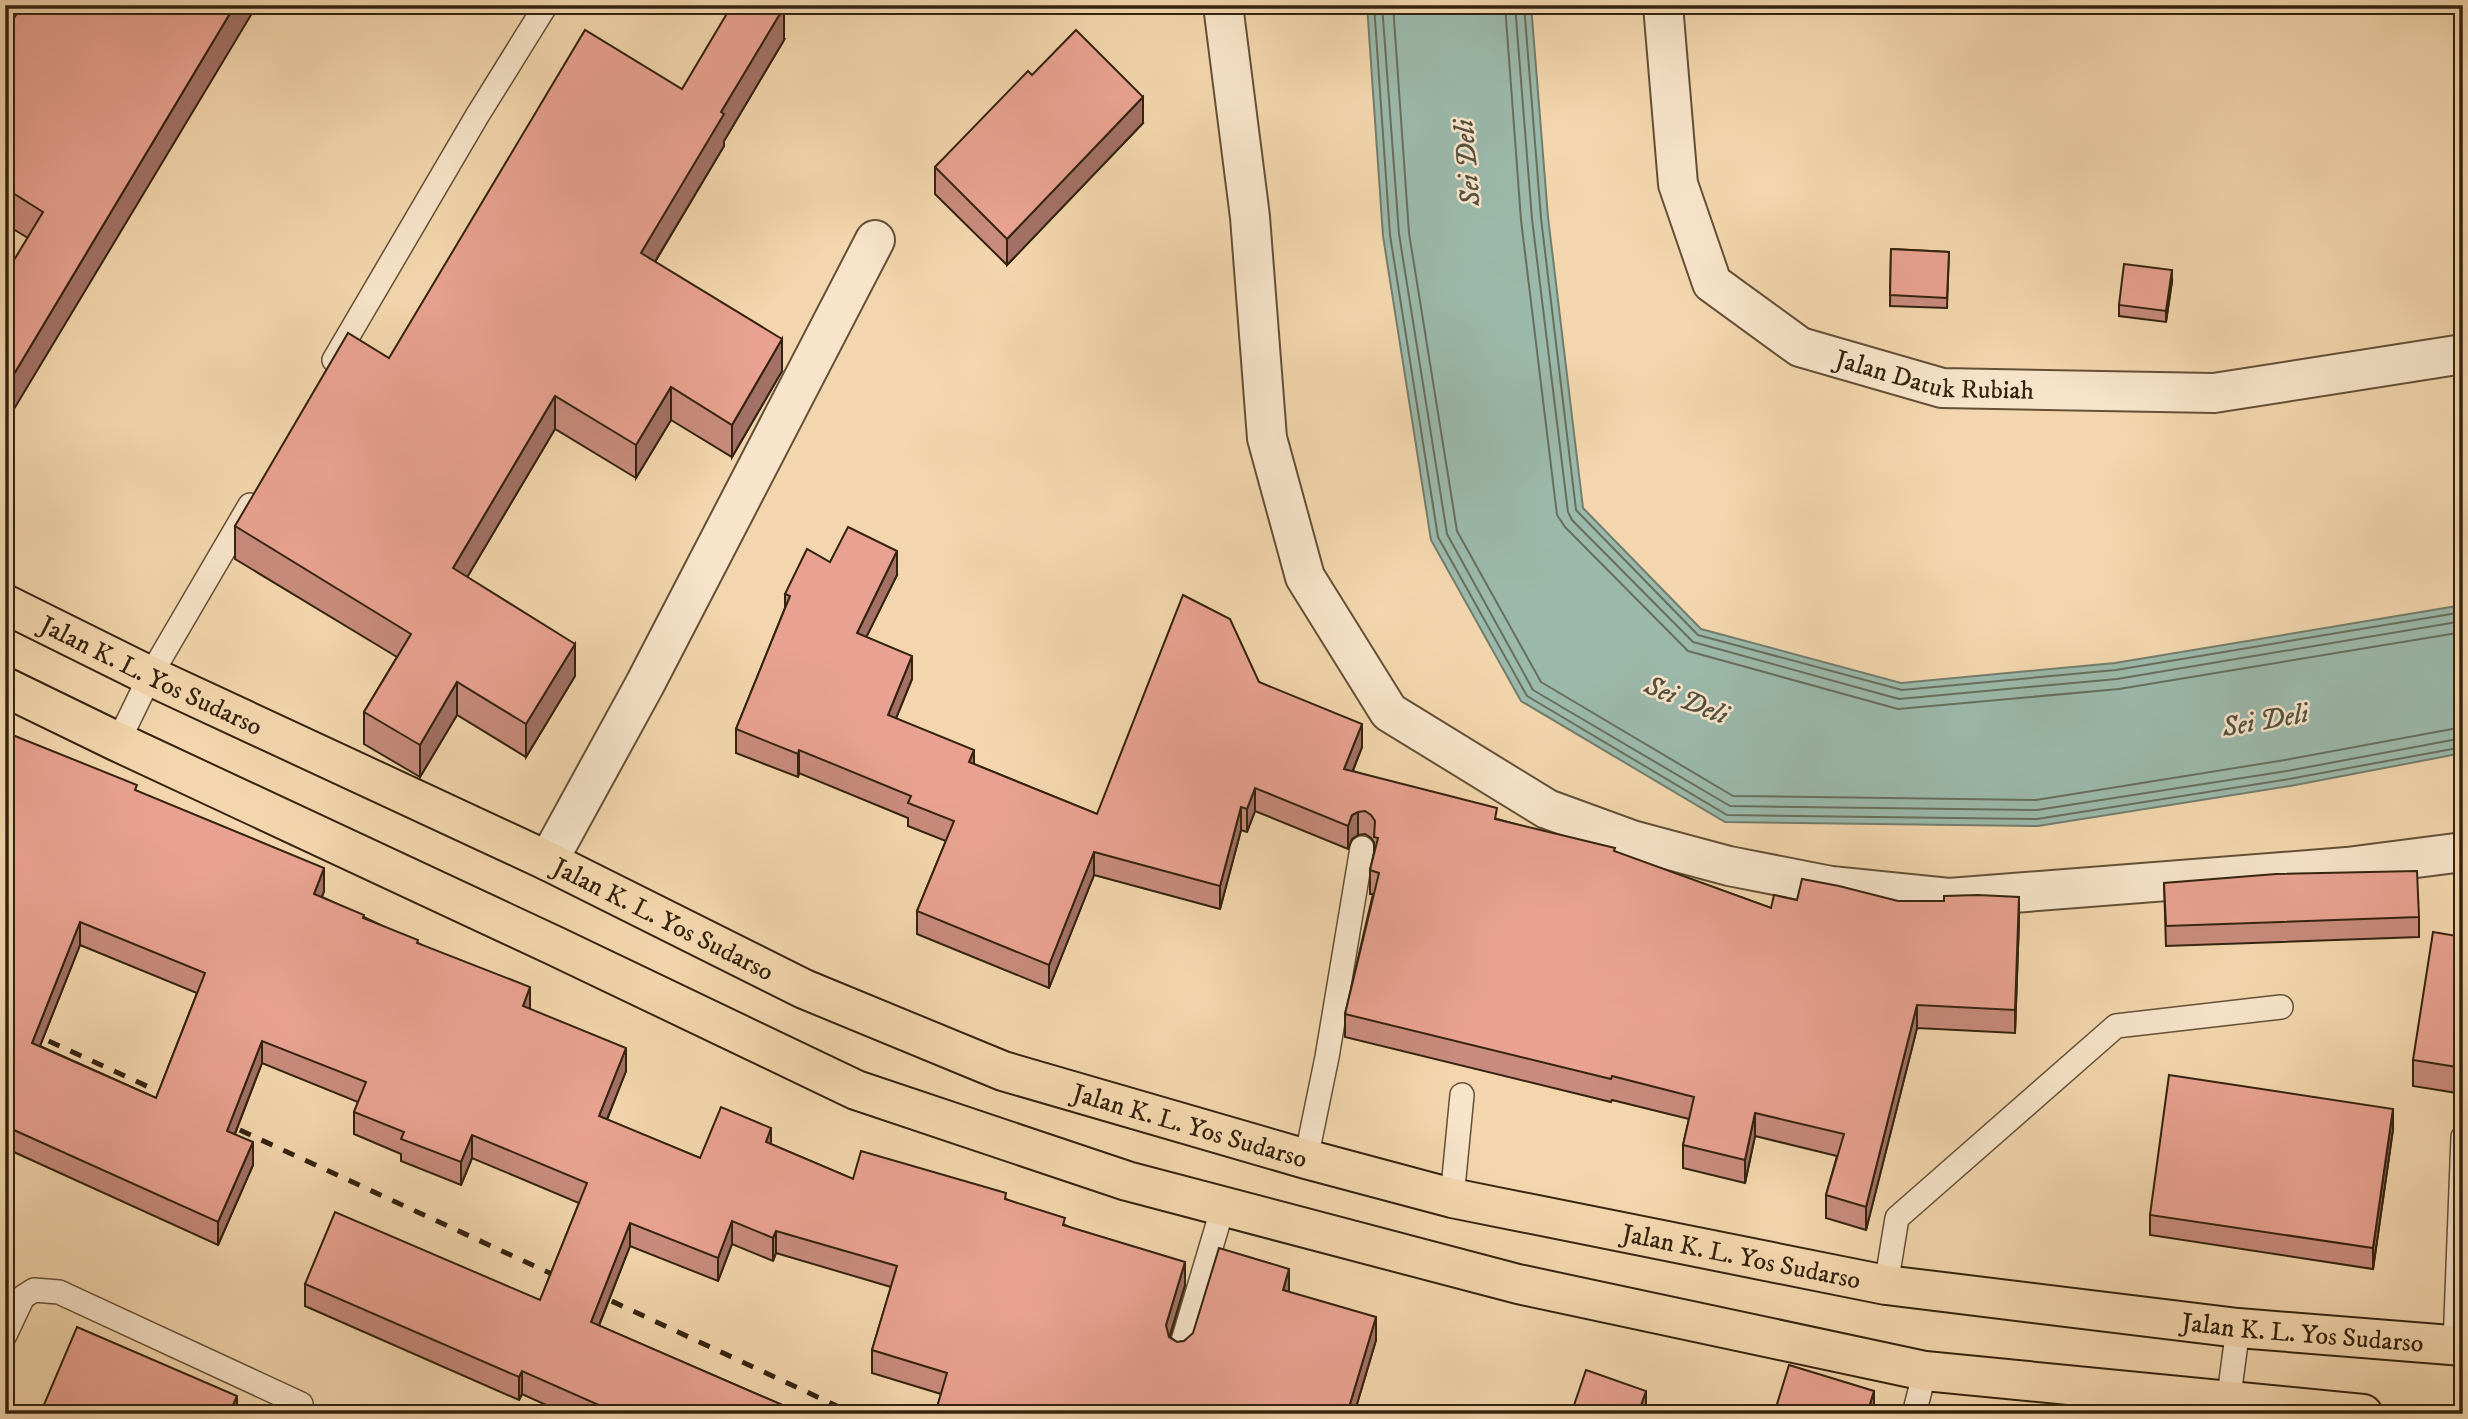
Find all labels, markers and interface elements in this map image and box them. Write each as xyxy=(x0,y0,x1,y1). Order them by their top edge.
water label: Sei Deli xyxy=(1446,116,1489,209)
street label: Jalan Datuk Rubiah xyxy=(1829,343,2035,408)
street label: Jalan K. L. Yos Sudarso xyxy=(33,608,267,744)
water label: Sei Deli xyxy=(1639,667,1735,734)
water label: Sei Deli xyxy=(2218,695,2313,745)
street label: Jalan K. L. Yos Sudarso xyxy=(545,850,779,989)
street label: Jalan K. L. Yos Sudarso xyxy=(1067,1077,1311,1176)
street label: Jalan K. L. Yos Sudarso xyxy=(1617,1217,1863,1298)
street label: Jalan K. L. Yos Sudarso xyxy=(2178,1306,2425,1361)

